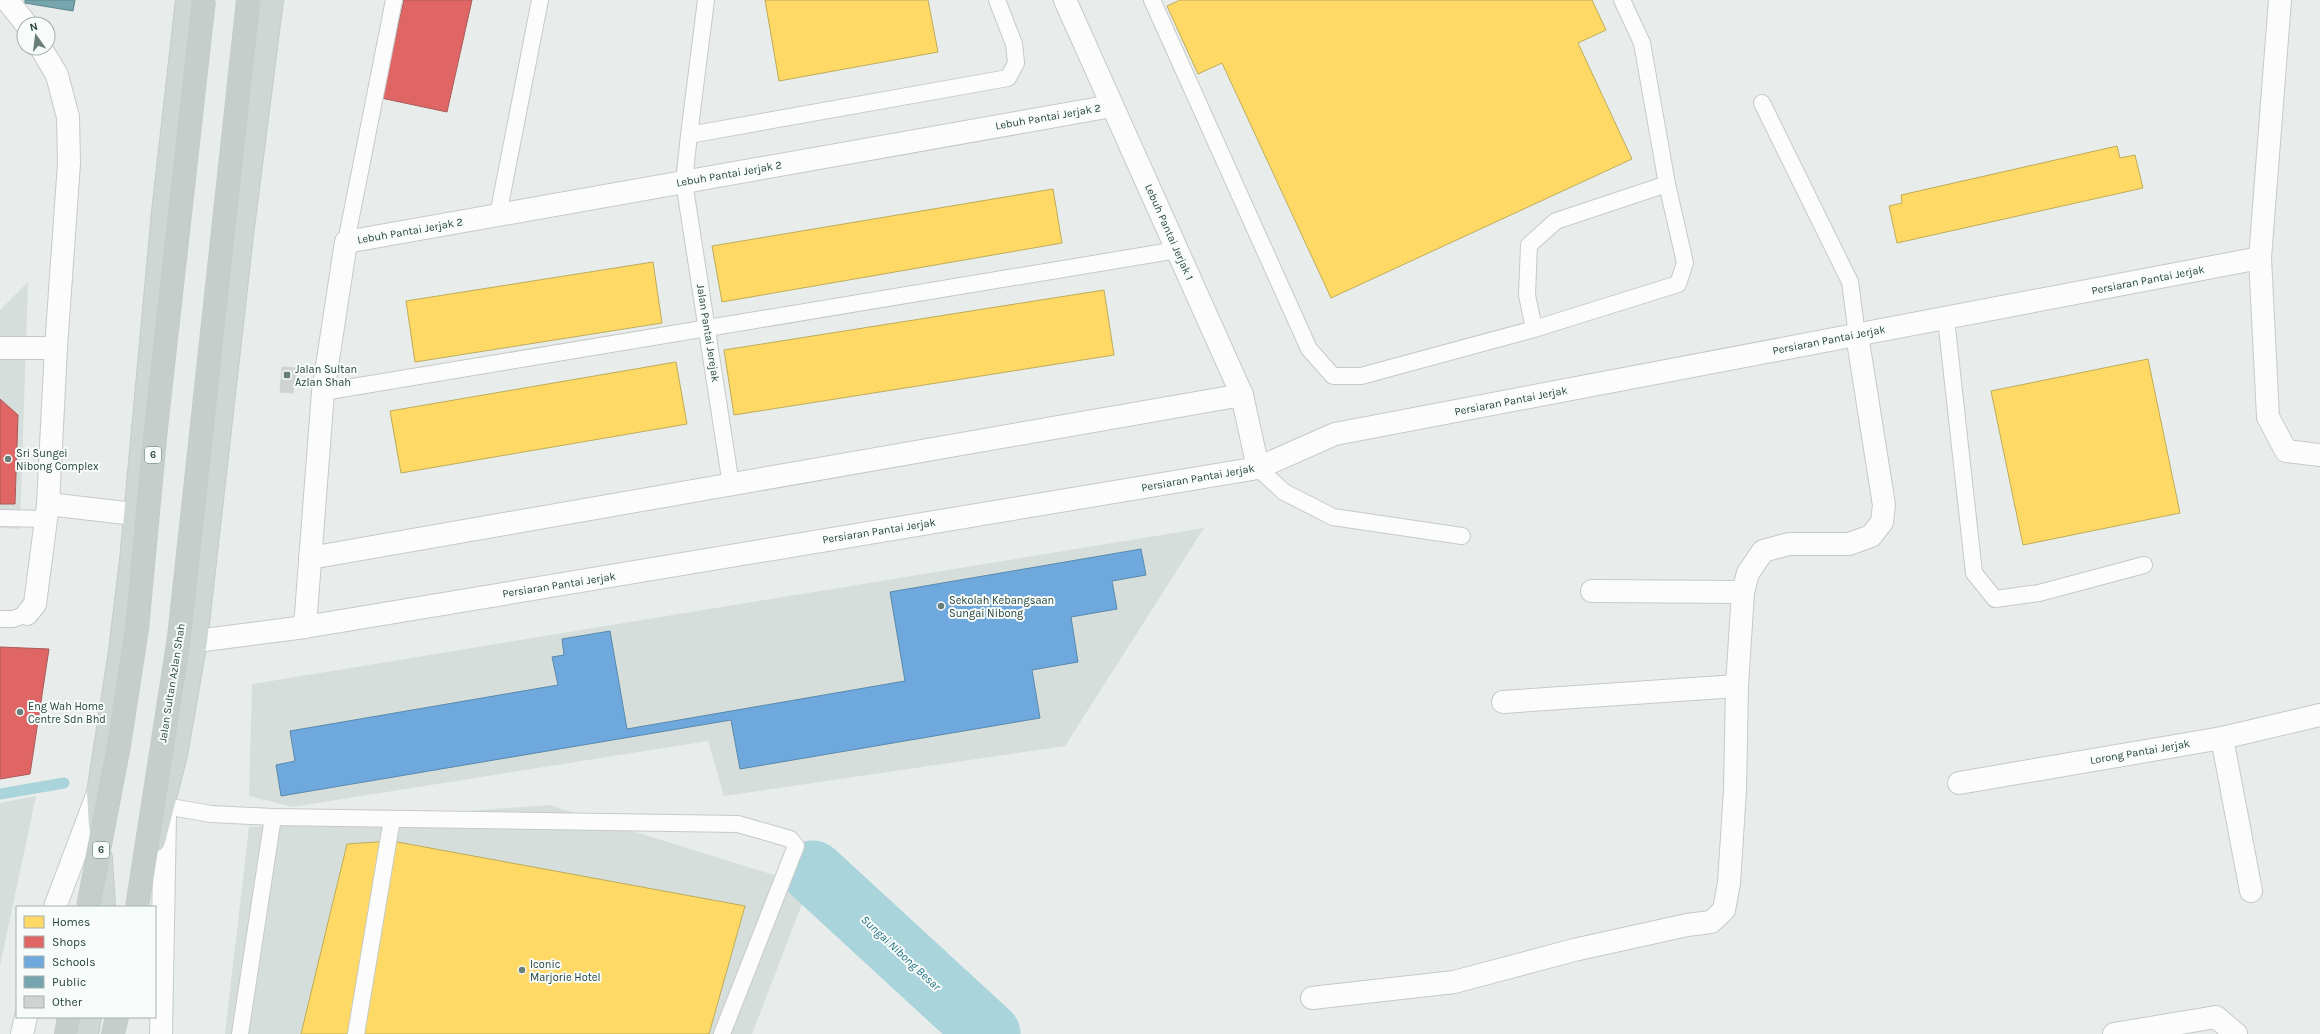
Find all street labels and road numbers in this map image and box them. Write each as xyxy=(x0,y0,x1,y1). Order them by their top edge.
street label: Lebuh Pantai Jerjak 2 xyxy=(994,101,1102,133)
street label: Lebuh Pantai Jerjak 2 xyxy=(675,158,783,190)
street label: Lebuh Pantai Jerjak 1 xyxy=(1142,182,1196,282)
street label: Lebuh Pantai Jerjak 2 xyxy=(356,215,464,247)
street label: Persiaran Pantai Jerjak xyxy=(2090,263,2206,297)
street label: Jalan Pantai Jerejak xyxy=(694,283,722,383)
street label: Persiaran Pantai Jerjak xyxy=(1771,323,1887,357)
street label: Persiaran Pantai Jerjak xyxy=(1453,384,1569,418)
road number: 6 xyxy=(145,447,161,463)
street label: Persiaran Pantai Jerjak xyxy=(1140,462,1256,494)
street label: Persiaran Pantai Jerjak xyxy=(821,516,937,546)
street label: Persiaran Pantai Jerjak xyxy=(501,570,617,600)
street label: Jalan Sultan Azlan Shah xyxy=(156,622,188,744)
street label: Lorong Pantai Jerjak xyxy=(2089,737,2191,767)
road number: 6 xyxy=(93,842,109,858)

